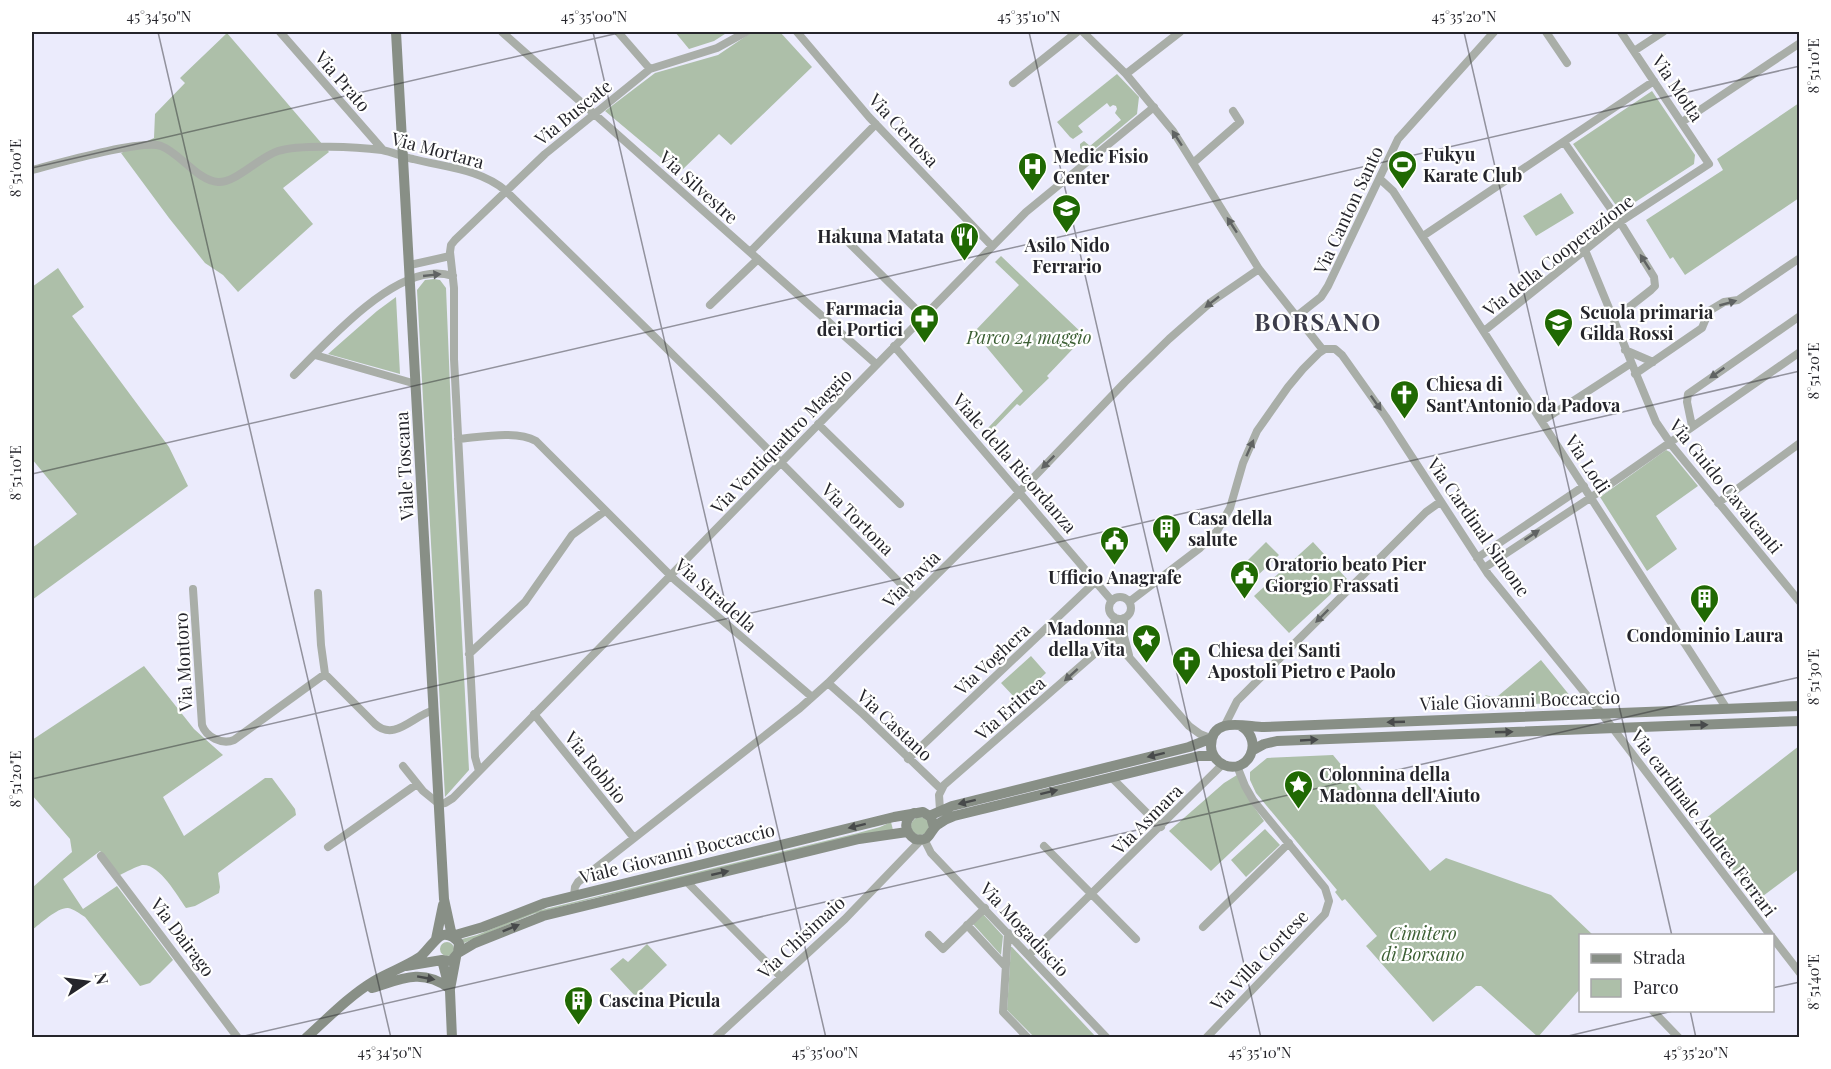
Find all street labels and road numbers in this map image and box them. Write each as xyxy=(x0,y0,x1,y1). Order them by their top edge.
street label: Via Prato xyxy=(309,45,376,117)
street label: Via Motta xyxy=(1646,49,1709,126)
street label: Via Buscate xyxy=(529,74,616,151)
street label: Via Certosa xyxy=(863,87,944,172)
street label: Via Mortara xyxy=(388,126,487,174)
street label: Via Canton Santo xyxy=(1307,142,1388,279)
street label: Via Silvestre xyxy=(654,144,744,229)
street label: Via della Cooperazione xyxy=(1477,189,1638,322)
street label: Via Ventiquattro Maggio xyxy=(705,363,857,519)
street label: Viale della Ricordanza xyxy=(947,387,1082,538)
street label: Viale Toscana xyxy=(389,411,419,522)
street label: Via Guido Cavalcanti xyxy=(1664,413,1788,558)
street label: Via Lodi xyxy=(1560,429,1616,498)
street label: Via Cardinal Simone xyxy=(1422,452,1536,601)
street label: Via Tortona xyxy=(816,477,899,560)
street label: Via Pavia xyxy=(876,545,945,614)
street label: Via Stradella xyxy=(669,552,762,637)
street label: Via Montoro xyxy=(168,612,198,713)
street label: Via Voghera xyxy=(948,618,1035,701)
street label: Via Eritrea xyxy=(969,671,1050,746)
street label: Via Castano xyxy=(851,683,938,766)
street label: Viale Giovanni Boccaccio xyxy=(1418,685,1621,716)
street label: Via cardinale Andrea Ferrari xyxy=(1625,724,1782,921)
street label: Via Robbio xyxy=(559,725,633,808)
street label: Via Asmara xyxy=(1106,779,1187,860)
street label: Viale Giovanni Boccaccio xyxy=(576,817,777,889)
street label: Via Mogadiscio xyxy=(974,876,1075,981)
street label: Via Chisimaio xyxy=(751,890,850,984)
street label: Via Dairago xyxy=(145,892,221,981)
street label: Via Villa Cortese xyxy=(1204,904,1313,1016)

